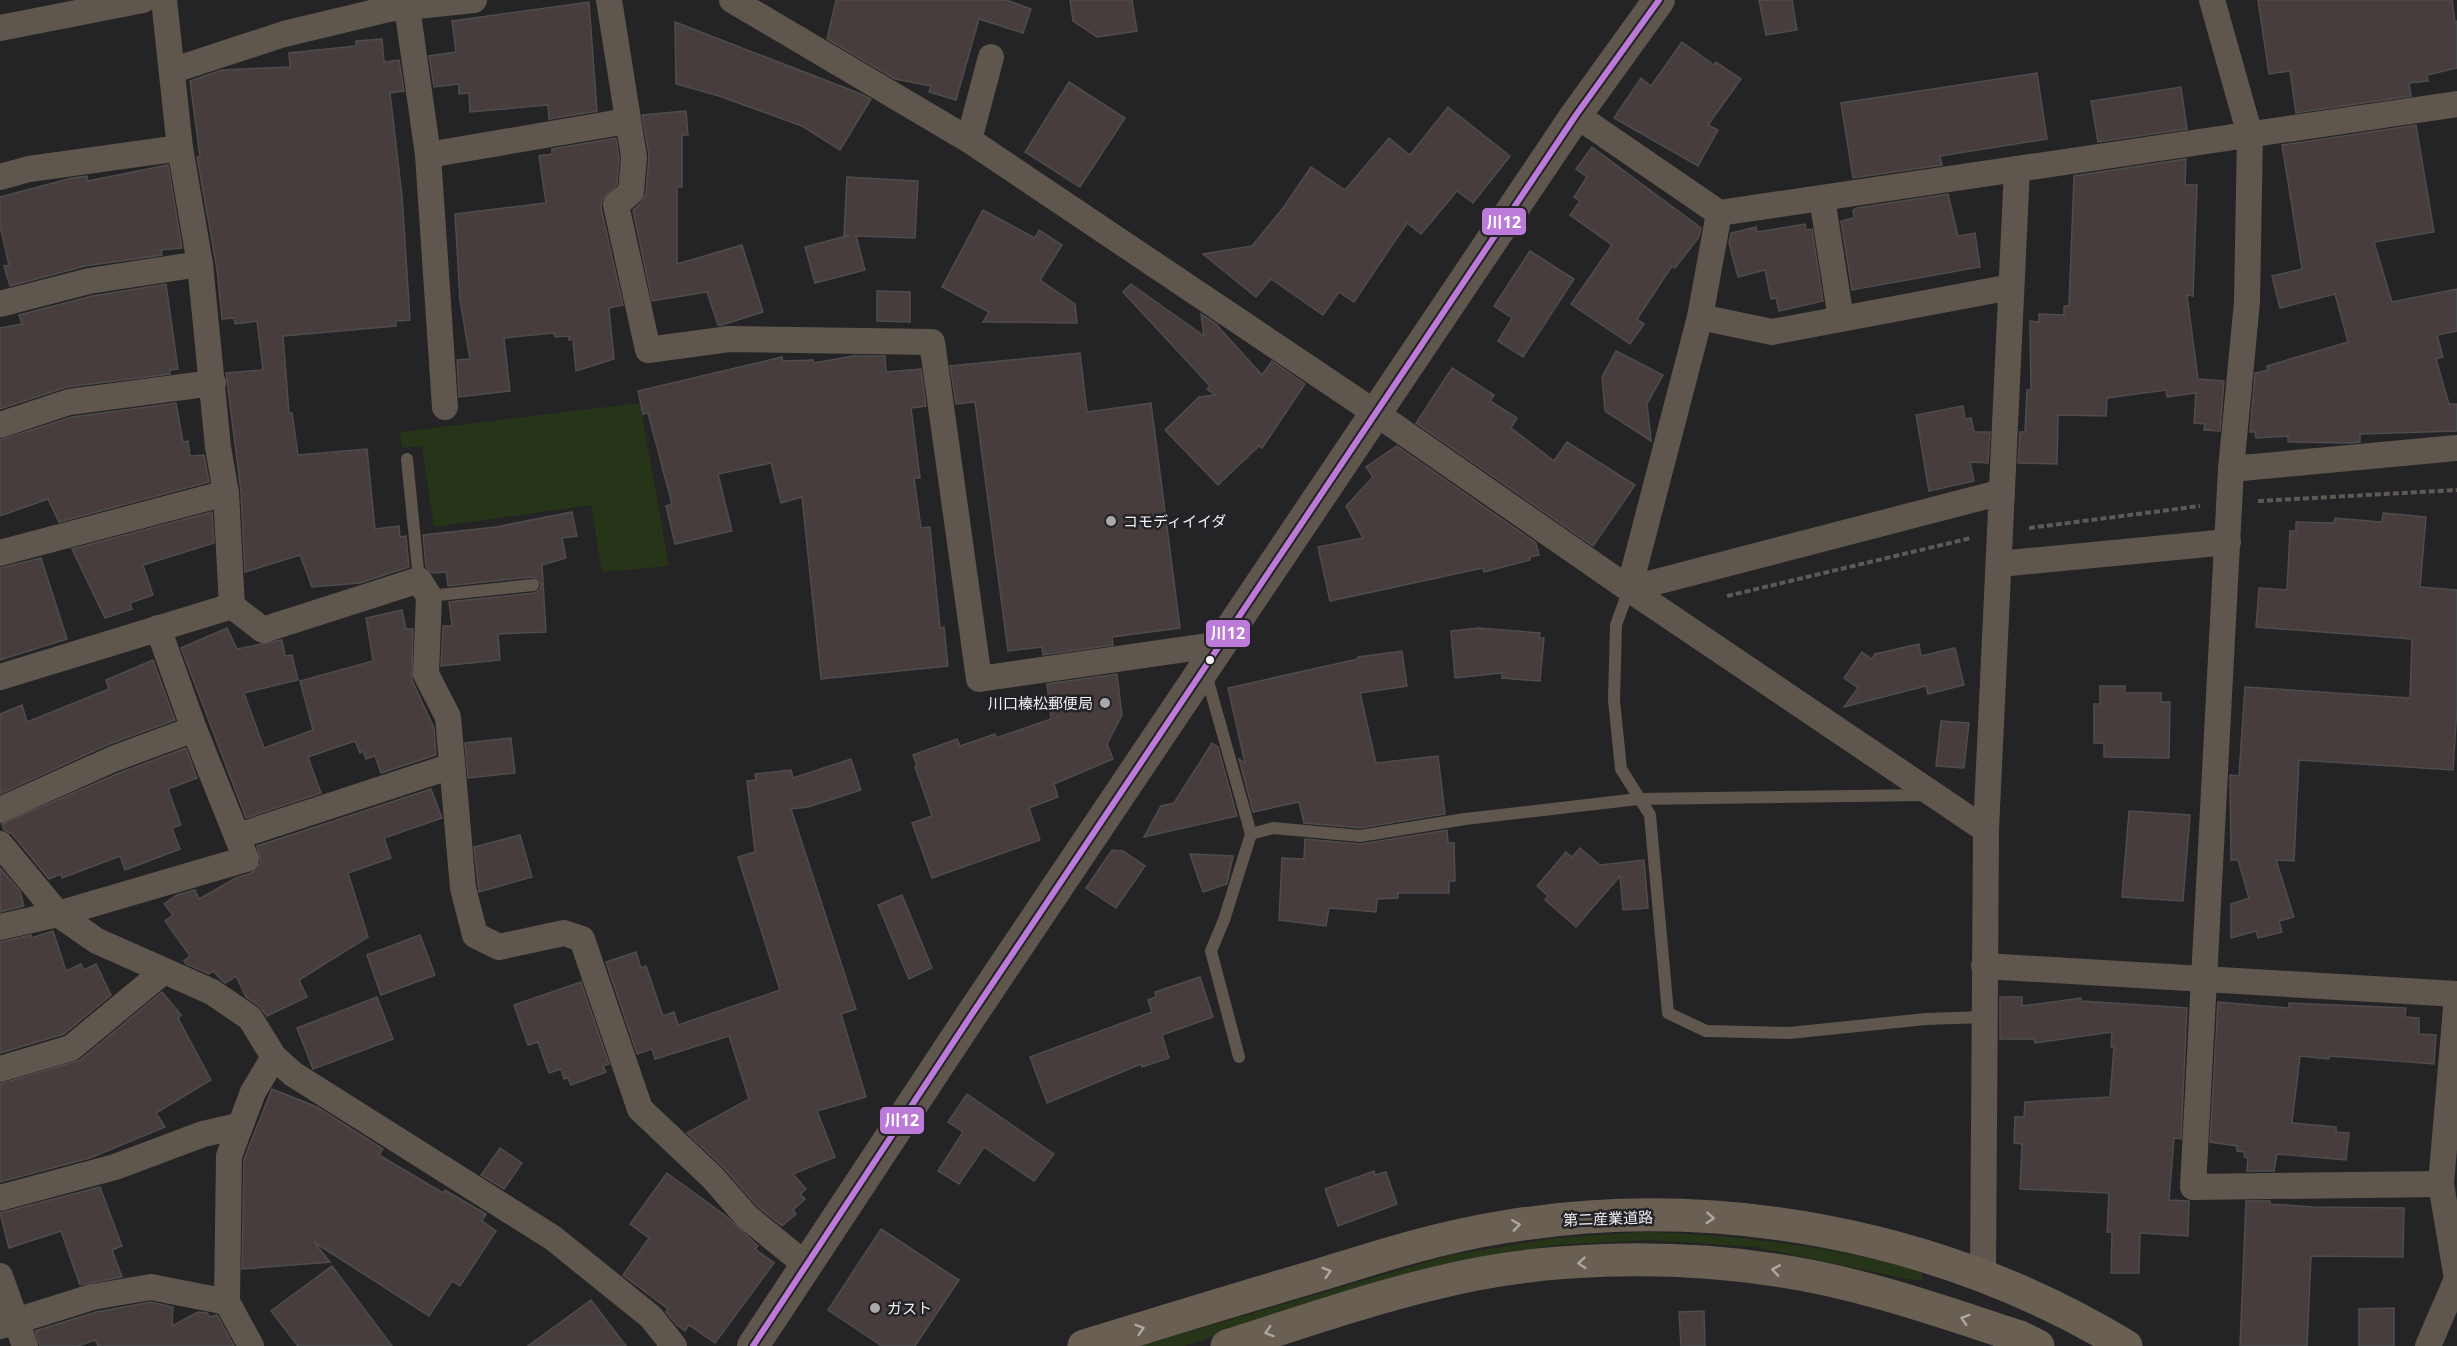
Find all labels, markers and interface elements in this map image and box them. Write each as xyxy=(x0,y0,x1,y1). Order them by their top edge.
line badge: 川12 xyxy=(1481,207,1527,236)
text: 川12 xyxy=(1487,211,1521,233)
place label: コモディイイダ xyxy=(1123,511,1226,531)
marker: コモディイイダ xyxy=(1104,514,1118,528)
line badge: 川12 xyxy=(1205,619,1251,648)
text: 川12 xyxy=(1211,622,1245,644)
unlabelled marker xyxy=(1204,654,1216,666)
place label: 川口榛松郵便局 xyxy=(988,693,1093,713)
marker: 川口榛松郵便局 xyxy=(1098,696,1112,710)
line badge: 川12 xyxy=(879,1106,925,1135)
text: 川12 xyxy=(885,1109,919,1131)
street label: 第二産業道路 xyxy=(1563,1206,1653,1230)
one-way arrow xyxy=(1705,1211,1714,1224)
one-way arrow xyxy=(1511,1219,1520,1232)
one-way arrow xyxy=(1577,1256,1586,1269)
one-way arrow xyxy=(1771,1265,1781,1277)
one-way arrow xyxy=(1321,1267,1332,1279)
place label: ガスト xyxy=(887,1298,932,1318)
marker: ガスト xyxy=(868,1301,882,1315)
one-way arrow xyxy=(1960,1314,1971,1327)
one-way arrow xyxy=(1134,1324,1145,1336)
one-way arrow xyxy=(1264,1325,1275,1338)

